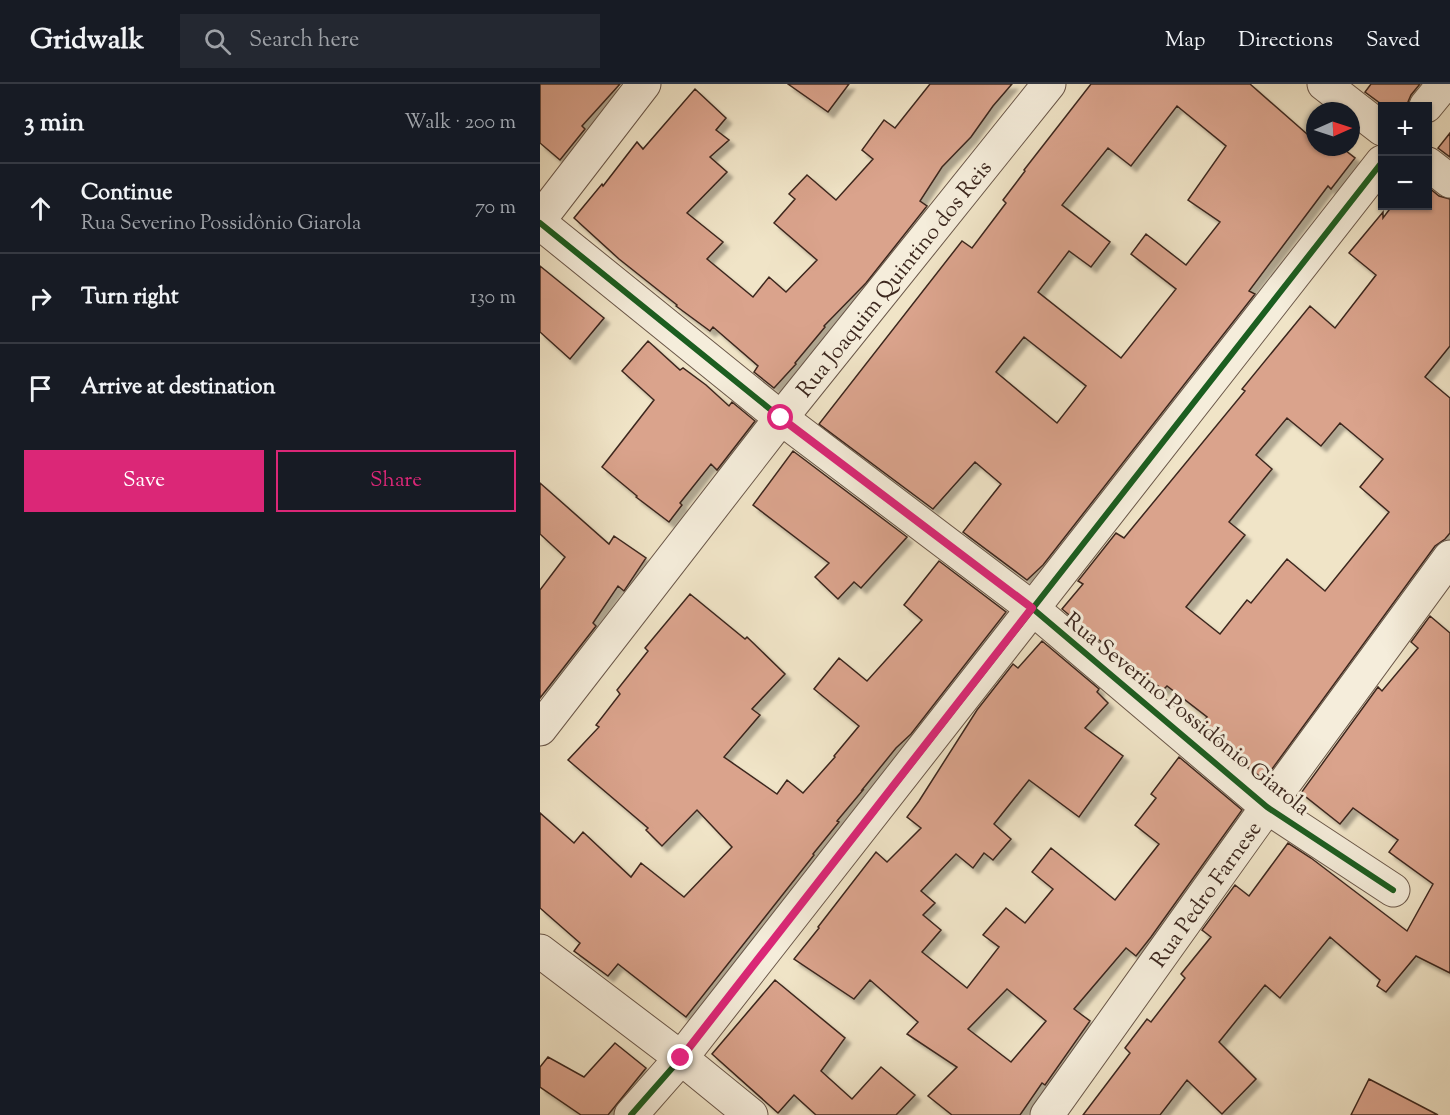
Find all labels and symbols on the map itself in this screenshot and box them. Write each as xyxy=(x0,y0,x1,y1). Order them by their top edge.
north arrow xyxy=(1306,102,1360,156)
street label: Rua Joaquim Quintino dos Reis xyxy=(790,154,1001,405)
route start xyxy=(767,404,793,430)
street label: Rua Severino Possidônio Giarola xyxy=(1056,606,1316,825)
street label: Rua Pedro Farnese xyxy=(1144,815,1271,975)
route end xyxy=(667,1044,693,1070)

